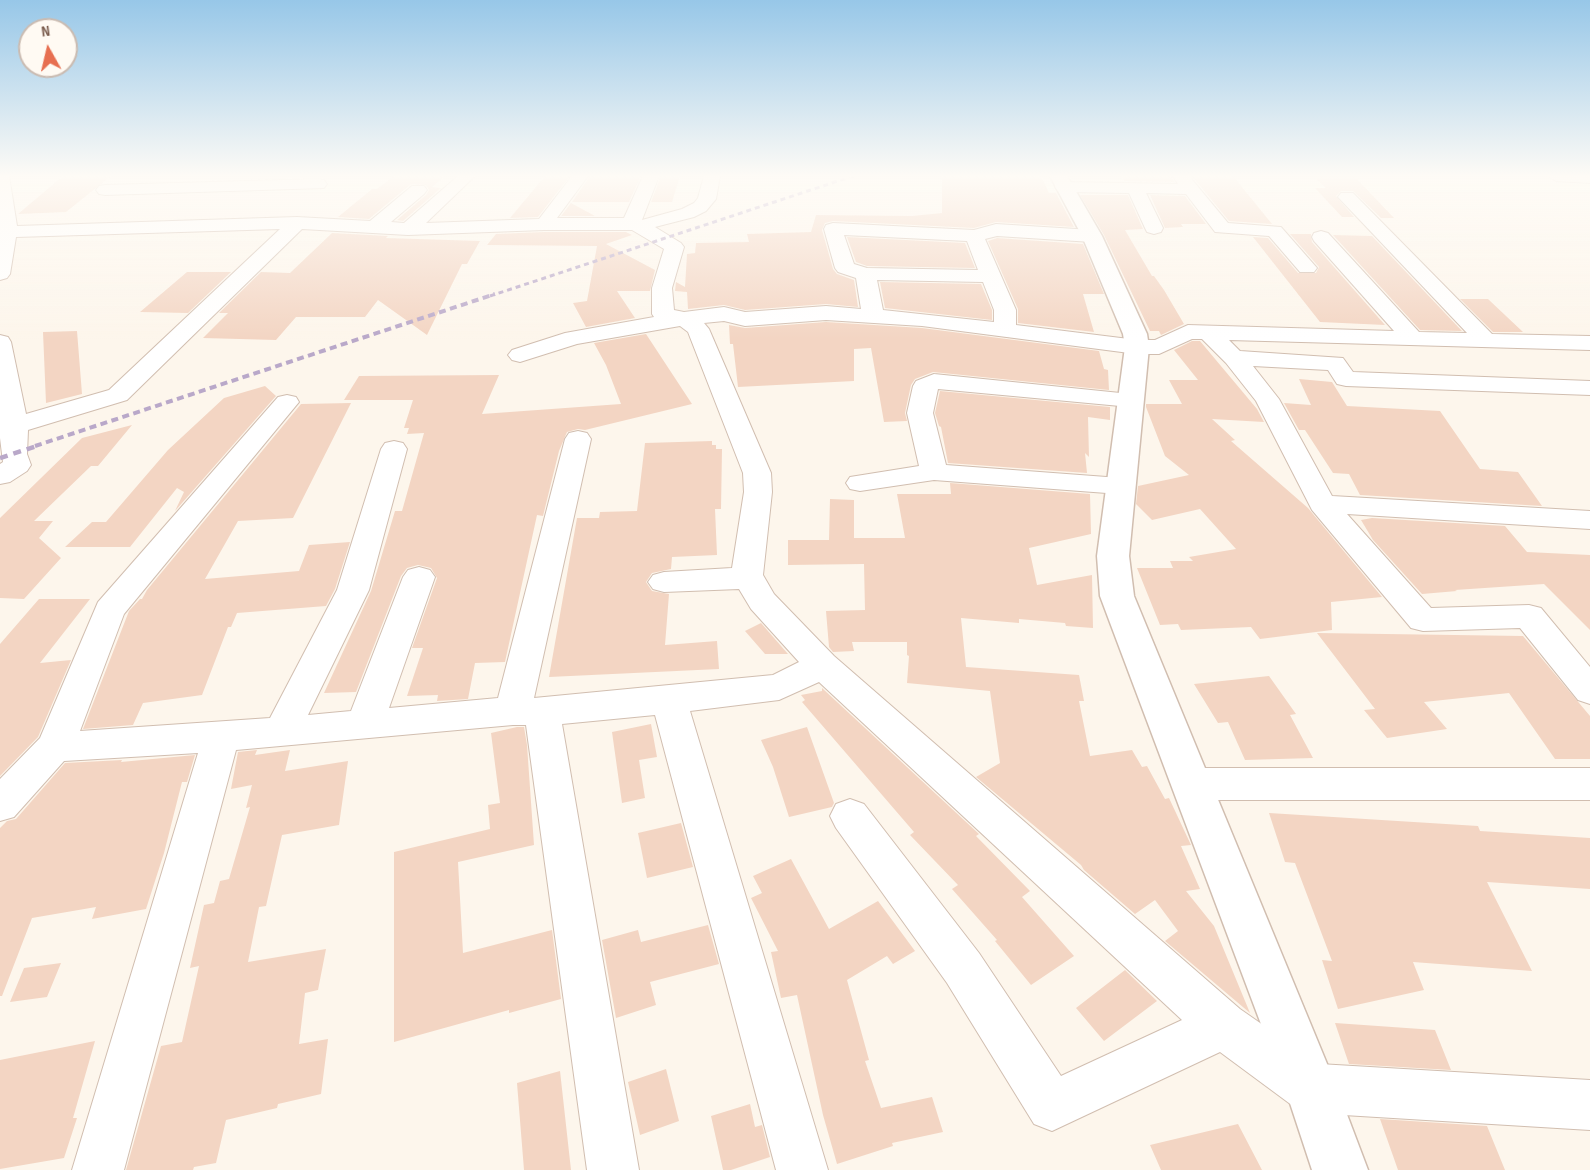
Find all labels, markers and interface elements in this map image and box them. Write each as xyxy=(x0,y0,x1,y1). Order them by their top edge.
north arrow xyxy=(18,18,78,78)
text: N xyxy=(40,22,51,42)

